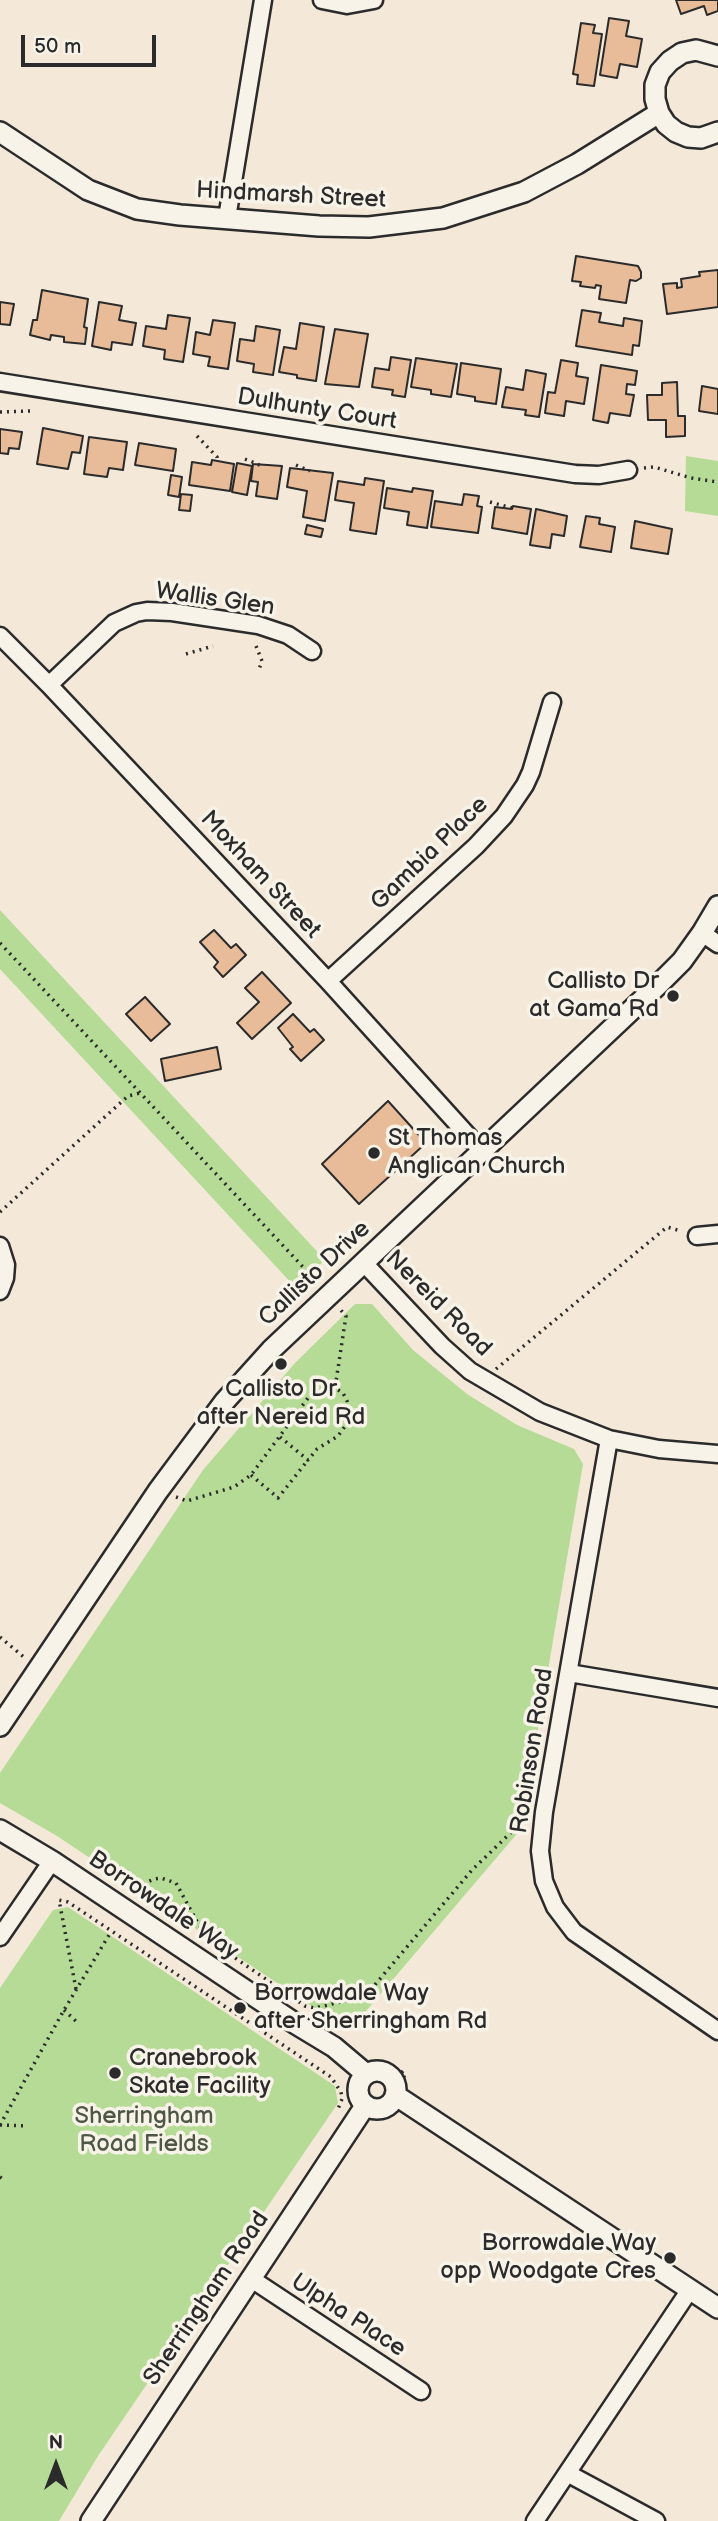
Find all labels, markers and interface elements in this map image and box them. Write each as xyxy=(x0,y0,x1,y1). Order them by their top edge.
scale bar xyxy=(24,21,159,65)
text: 50 m xyxy=(34,34,81,59)
street label: Hindmarsh Street xyxy=(195,177,387,215)
street label: Dulhunty Court xyxy=(235,383,399,437)
street label: Wallis Glen xyxy=(154,577,276,623)
street label: Gambia Place xyxy=(365,791,495,917)
street label: Moxham Street xyxy=(194,805,326,945)
place label: Callisto Dr at Gama Rd xyxy=(529,968,659,1024)
marker: Callisto Dr at Gama Rd xyxy=(665,988,681,1004)
place label: St Thomas Anglican Church xyxy=(388,1125,565,1181)
marker: St Thomas Anglican Church xyxy=(366,1145,382,1161)
street label: Callisto Drive xyxy=(253,1215,377,1333)
street label: Nereid Road xyxy=(379,1245,497,1363)
marker: Callisto Dr after Nereid Rd xyxy=(273,1356,289,1372)
place label: Callisto Dr after Nereid Rd xyxy=(197,1376,365,1432)
street label: Robinson Road xyxy=(506,1666,560,1836)
street label: Borrowdale Way xyxy=(83,1845,243,1967)
place label: Borrowdale Way after Sherringham Rd xyxy=(254,1980,487,2036)
marker: Borrowdale Way after Sherringham Rd xyxy=(232,2000,248,2016)
place label: Cranebrook Skate Facility xyxy=(129,2045,271,2101)
marker: Cranebrook Skate Facility xyxy=(107,2065,123,2081)
park label: Sherringham Road Fields xyxy=(74,2103,214,2159)
street label: Sherringham Road xyxy=(138,2207,276,2391)
place label: Borrowdale Way opp Woodgate Cres xyxy=(440,2230,656,2286)
marker: Borrowdale Way opp Woodgate Cres xyxy=(662,2250,678,2266)
street label: Ulpha Place xyxy=(285,2268,411,2364)
north arrow xyxy=(21,2430,91,2500)
text: N xyxy=(49,2432,63,2455)

